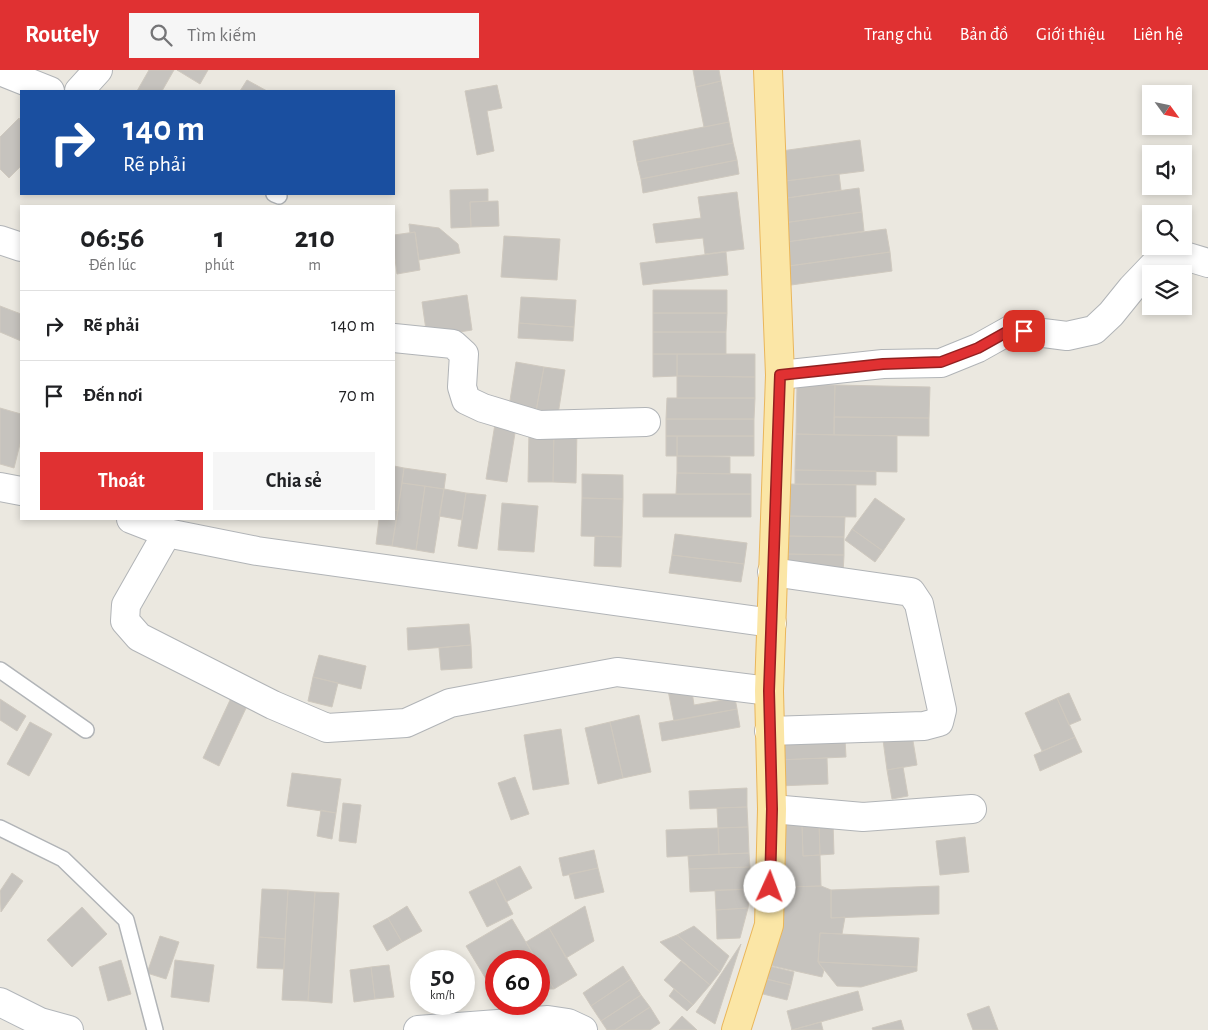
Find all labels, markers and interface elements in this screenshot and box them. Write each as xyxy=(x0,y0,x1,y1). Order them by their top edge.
search box xyxy=(129,13,479,58)
icon: search xyxy=(147,21,175,49)
text: Routely xyxy=(25,23,99,47)
text: Tìm kiếm xyxy=(187,26,256,45)
text: Trang chủ xyxy=(864,26,932,44)
text: Bản đồ xyxy=(960,26,1008,44)
text: Giới thiệu xyxy=(1036,26,1105,44)
text: Liên hệ xyxy=(1133,26,1183,44)
north arrow xyxy=(1142,85,1192,135)
map controls xyxy=(1142,85,1192,315)
icon: right xyxy=(40,110,105,175)
text: 140 m xyxy=(123,112,205,147)
button: sound xyxy=(1142,145,1192,195)
text: Rẽ phải xyxy=(123,153,186,175)
button: search xyxy=(1142,205,1192,255)
text: 06:56 xyxy=(80,223,145,253)
text: 1 xyxy=(214,223,225,253)
text: 210 xyxy=(294,223,335,253)
text: Đến lúc xyxy=(89,257,136,273)
text: phút xyxy=(205,257,234,273)
text: m xyxy=(308,257,321,273)
button: layers xyxy=(1142,265,1192,315)
pin xyxy=(1003,310,1045,352)
icon: right xyxy=(40,312,68,340)
text: Rẽ phải xyxy=(83,316,140,335)
text: 140 m xyxy=(331,316,375,335)
icon: arrive xyxy=(1010,317,1038,345)
icon: arrive xyxy=(40,382,68,410)
text: Đến nơi xyxy=(83,386,143,405)
text: 70 m xyxy=(339,386,375,405)
button: Thoát xyxy=(40,452,203,510)
button: Chia sẻ xyxy=(213,452,375,510)
position arrow xyxy=(743,860,795,912)
speed limit sign: 60 xyxy=(485,950,550,1015)
text: 50 xyxy=(431,964,454,989)
text: km/h xyxy=(430,989,455,1001)

